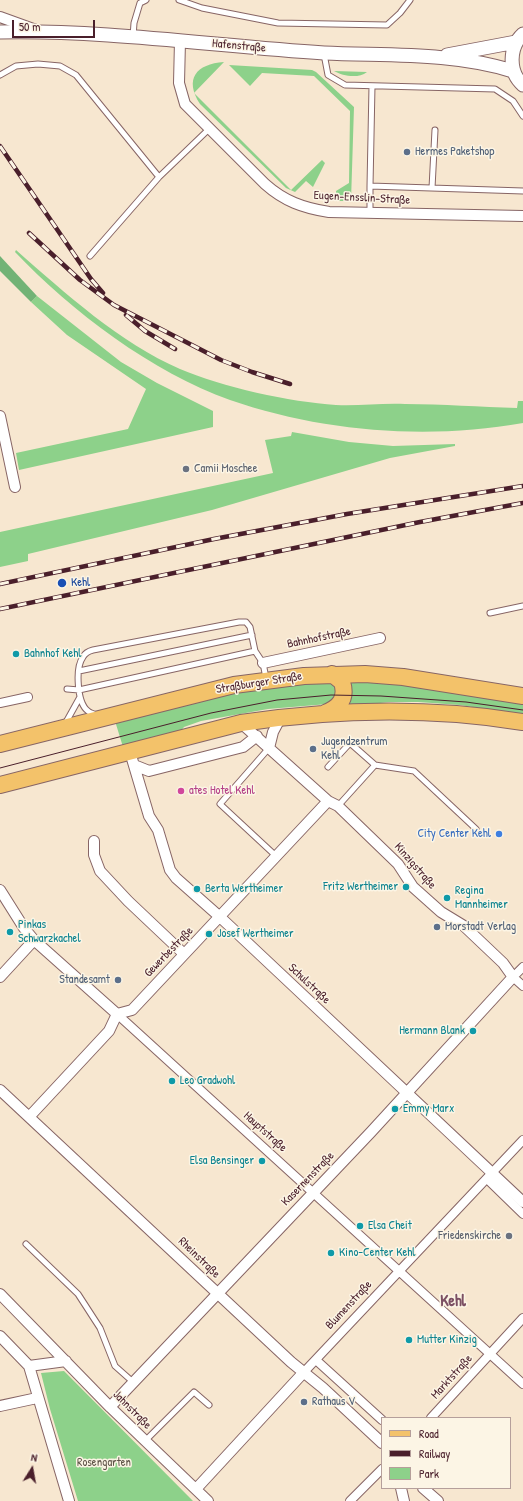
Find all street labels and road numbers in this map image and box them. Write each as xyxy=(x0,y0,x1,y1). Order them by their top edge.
street label: Hafenstraße xyxy=(211,36,267,56)
street label: Eugen-Ensslin-Straße xyxy=(313,188,411,208)
street label: Bahnhofstraße xyxy=(286,624,352,652)
street label: Straßburger Straße xyxy=(215,669,303,697)
street label: Kinzigstraße xyxy=(391,840,439,892)
street label: Gewerbestraße xyxy=(141,924,197,980)
street label: Schulstraße xyxy=(285,961,333,1007)
street label: Hauptstraße xyxy=(240,1109,290,1155)
street label: Kasernenstraße xyxy=(279,1149,337,1209)
street label: Rheinstraße xyxy=(175,1235,223,1281)
street label: Blumenstraße xyxy=(323,1278,375,1332)
street label: Marktstraße xyxy=(428,1352,476,1402)
street label: Jahnstraße xyxy=(110,1388,154,1432)

